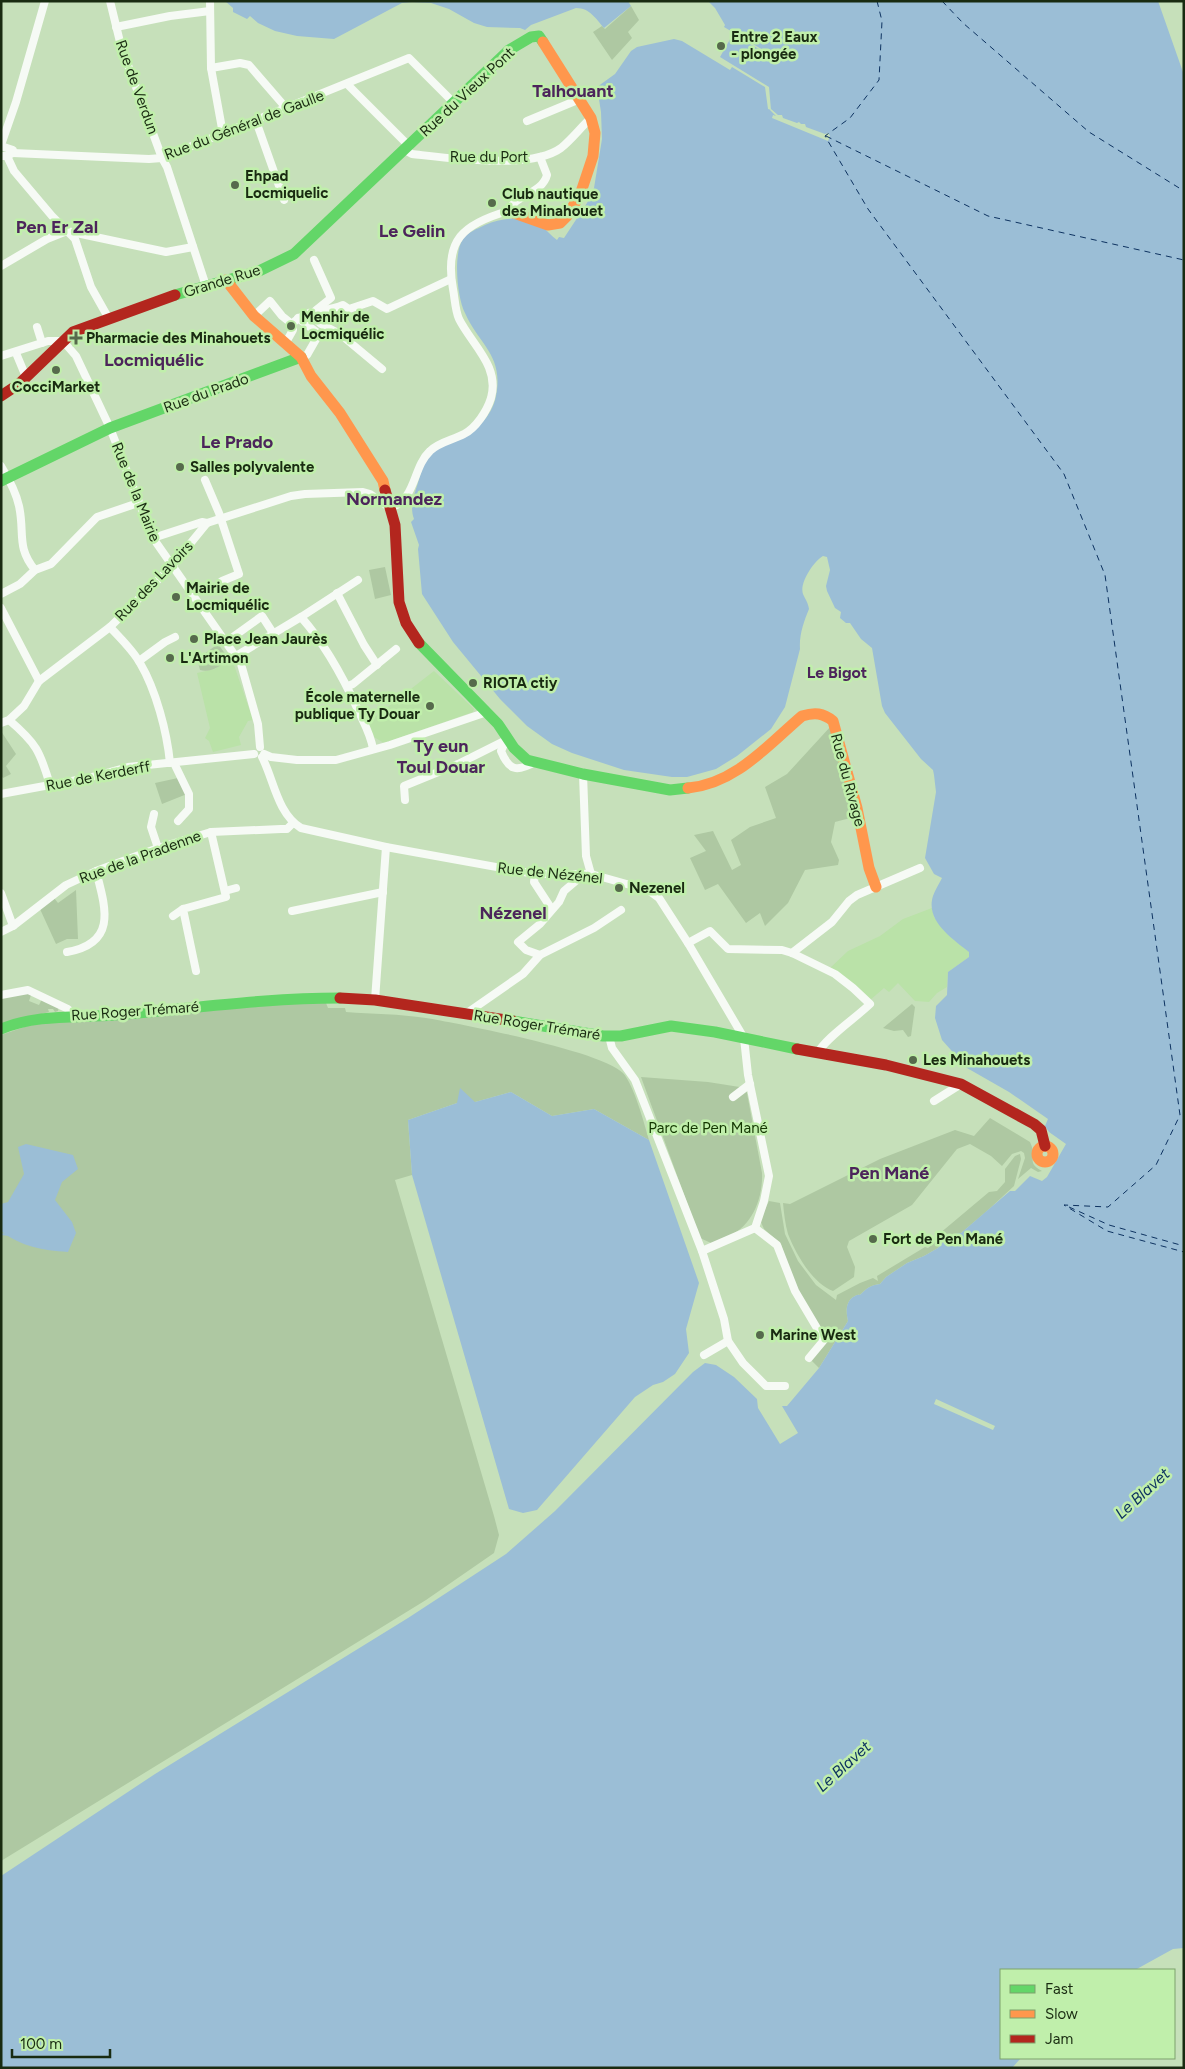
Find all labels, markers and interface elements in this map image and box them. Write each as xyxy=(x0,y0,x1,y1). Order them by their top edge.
place label: Entre 2 Eaux - plongée xyxy=(731,28,818,63)
street label: Rue de Verdun xyxy=(112,37,162,137)
marker: Entre 2 Eaux - plongée xyxy=(715,40,727,52)
street label: Rue du Vieux Pont xyxy=(416,43,518,141)
district label: Talhouant xyxy=(532,80,614,102)
street label: Rue du Général de Gaulle xyxy=(162,86,326,164)
street label: Rue du Port xyxy=(450,148,529,166)
place label: Ehpad Locmiquelic xyxy=(245,167,329,202)
marker: Ehpad Locmiquelic xyxy=(229,179,241,191)
place label: Club nautique des Minahouet xyxy=(502,185,603,220)
marker: Club nautique des Minahouet xyxy=(486,197,498,209)
district label: Pen Er Zal xyxy=(16,216,98,238)
district label: Le Gelin xyxy=(379,220,445,242)
street label: Grande Rue xyxy=(182,261,262,301)
place label: Menhir de Locmiquélic xyxy=(301,308,385,343)
marker: Menhir de Locmiquélic xyxy=(285,320,297,332)
place label: Pharmacie des Minahouets xyxy=(86,329,271,347)
marker: Pharmacie des Minahouets xyxy=(70,332,82,344)
district label: Locmiquélic xyxy=(104,349,204,371)
marker: CocciMarket xyxy=(50,364,62,376)
street label: Rue du Prado xyxy=(161,369,251,417)
place label: CocciMarket xyxy=(12,378,100,396)
district label: Le Prado xyxy=(201,431,273,453)
street label: Rue de la Mairie xyxy=(108,440,164,544)
place label: Salles polyvalente xyxy=(190,458,315,476)
marker: Salles polyvalente xyxy=(174,461,186,473)
district label: Normandez xyxy=(346,488,442,510)
street label: Rue des Lavoirs xyxy=(111,537,197,625)
place label: Mairie de Locmiquélic xyxy=(186,579,270,614)
marker: Mairie de Locmiquélic xyxy=(170,591,182,603)
place label: Place Jean Jaurès xyxy=(204,630,327,648)
marker: Place Jean Jaurès xyxy=(188,633,200,645)
place label: L'Artimon xyxy=(180,649,248,667)
marker: L'Artimon xyxy=(164,652,176,664)
district label: Le Bigot xyxy=(807,663,867,682)
place label: RIOTA ctiy xyxy=(483,674,558,692)
marker: RIOTA ctiy xyxy=(467,677,479,689)
place label: École maternelle publique Ty Douar xyxy=(295,688,421,723)
marker: École maternelle publique Ty Douar xyxy=(424,700,436,712)
street label: Rue du Rivage xyxy=(827,731,869,829)
district label: Ty eun Toul Douar xyxy=(397,735,485,778)
street label: Rue de Kerderff xyxy=(44,757,152,795)
street label: Rue de la Pradenne xyxy=(77,827,203,887)
street label: Rue de Nézénel xyxy=(497,859,603,887)
place label: Nezenel xyxy=(629,879,685,897)
marker: Nezenel xyxy=(613,882,625,894)
district label: Nézenel xyxy=(479,902,547,924)
street label: Rue Roger Trémaré xyxy=(70,998,200,1024)
street label: Rue Roger Trémaré xyxy=(472,1006,602,1044)
place label: Les Minahouets xyxy=(923,1051,1030,1069)
marker: Les Minahouets xyxy=(907,1054,919,1066)
park label: Parc de Pen Mané xyxy=(648,1119,768,1137)
district label: Pen Mané xyxy=(849,1162,929,1184)
place label: Fort de Pen Mané xyxy=(883,1230,1004,1248)
marker: Fort de Pen Mané xyxy=(867,1233,879,1245)
place label: Marine West xyxy=(770,1326,856,1344)
marker: Marine West xyxy=(754,1329,766,1341)
water label: Le Blavet xyxy=(1111,1463,1174,1523)
water label: Le Blavet xyxy=(812,1736,875,1796)
legend xyxy=(1000,1969,1175,2059)
text: Fast xyxy=(1045,1980,1074,1998)
text: Slow xyxy=(1045,2005,1078,2023)
scale bar xyxy=(12,2026,110,2058)
text: Jam xyxy=(1045,2030,1073,2048)
text: 100 m xyxy=(20,2035,62,2053)

